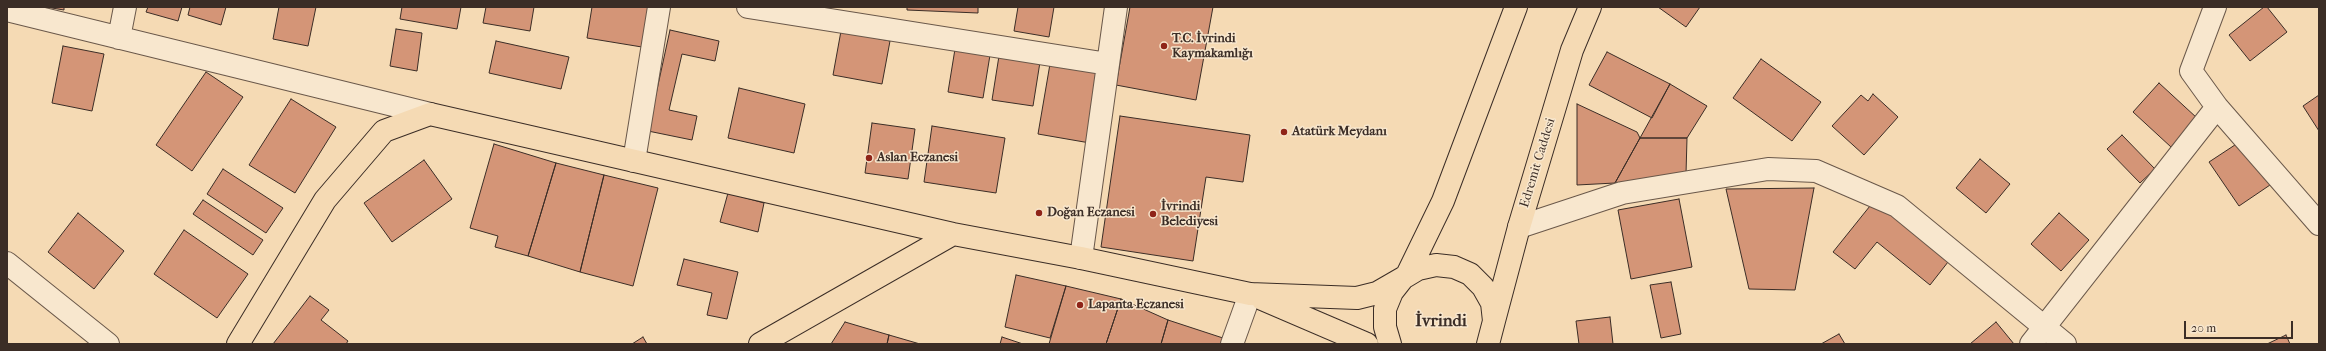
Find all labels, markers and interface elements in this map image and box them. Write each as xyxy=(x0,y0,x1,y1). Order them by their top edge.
place label: T.C. İvrindi Kaymakamlığı xyxy=(1172,31,1253,62)
marker: T.C. İvrindi Kaymakamlığı xyxy=(1159,41,1169,51)
street label: Edremit Caddesi xyxy=(1517,116,1559,210)
place label: Atatürk Meydanı xyxy=(1292,124,1387,140)
marker: Atatürk Meydanı xyxy=(1279,127,1289,137)
place label: Aslan Eczanesi xyxy=(877,150,958,166)
marker: Aslan Eczanesi xyxy=(864,153,874,163)
place label: İvrindi Belediyesi xyxy=(1161,199,1218,230)
place label: Doğan Eczanesi xyxy=(1047,205,1135,221)
marker: Doğan Eczanesi xyxy=(1034,208,1044,218)
marker: İvrindi Belediyesi xyxy=(1148,209,1158,219)
place label: Lapanta Eczanesi xyxy=(1088,297,1184,313)
marker: Lapanta Eczanesi xyxy=(1075,300,1085,310)
district label: İvrindi xyxy=(1415,312,1467,332)
scale bar xyxy=(2186,313,2295,339)
text: 20 m xyxy=(2191,321,2216,335)

